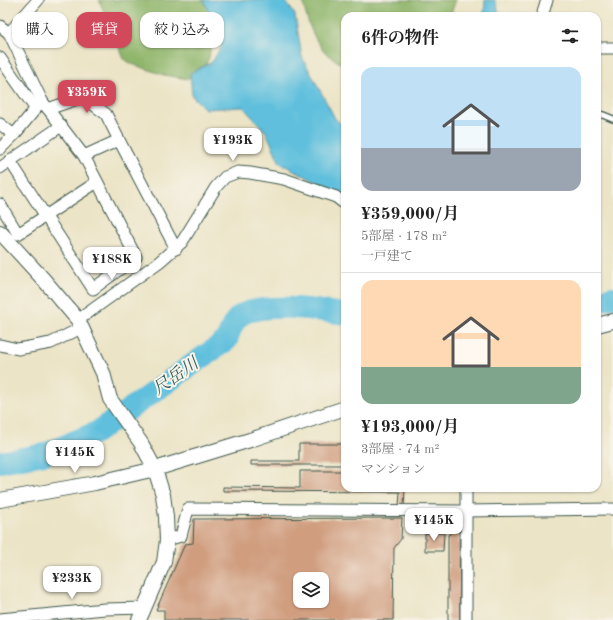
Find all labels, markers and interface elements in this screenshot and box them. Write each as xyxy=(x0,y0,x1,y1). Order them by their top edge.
chip: 購入 xyxy=(12,12,68,48)
chip: 賃貸 xyxy=(76,12,132,48)
chip: 絞り込み xyxy=(140,12,224,48)
icon: filters xyxy=(559,25,581,47)
text: 6件の物件 xyxy=(361,30,439,47)
pin: ¥359K xyxy=(59,80,115,114)
text: ¥359K xyxy=(67,86,107,99)
icon: home xyxy=(435,93,507,165)
pin: ¥193K xyxy=(205,128,261,162)
text: ¥193K xyxy=(213,134,253,147)
text: ¥359,000/月 xyxy=(361,206,459,223)
text: 5部屋 · 178 m² xyxy=(361,230,447,243)
pin: ¥188K xyxy=(84,247,140,281)
text: 一戸建て xyxy=(361,250,413,263)
text: ¥188K xyxy=(92,253,132,266)
icon: home xyxy=(435,306,507,378)
water label: 尺岳川 xyxy=(149,353,203,399)
text: ¥193,000/月 xyxy=(361,419,459,436)
pin: ¥145K xyxy=(47,440,103,474)
text: 3部屋 · 74 m² xyxy=(361,443,439,456)
text: ¥145K xyxy=(55,446,95,459)
text: マンション xyxy=(361,463,425,476)
pin: ¥145K xyxy=(406,508,462,542)
text: ¥145K xyxy=(414,514,454,527)
pin: ¥233K xyxy=(44,566,100,600)
text: ¥233K xyxy=(52,572,92,585)
map controls xyxy=(293,572,329,608)
button: layers xyxy=(293,572,329,608)

